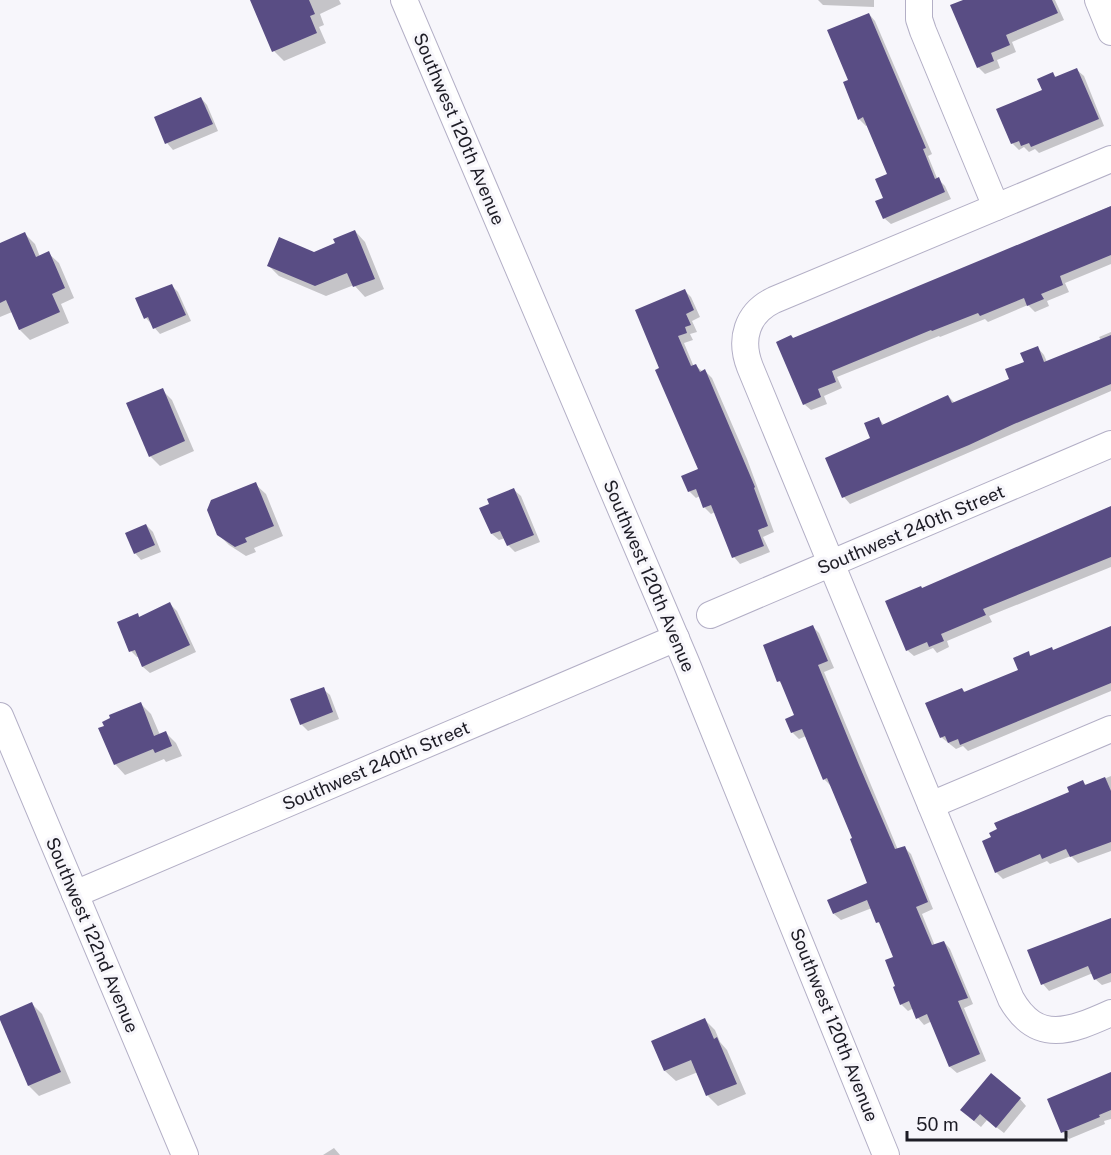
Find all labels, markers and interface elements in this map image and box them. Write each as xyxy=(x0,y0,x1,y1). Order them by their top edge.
street label: Southwest 120th Avenue xyxy=(409,30,509,228)
street label: Southwest 120th Avenue xyxy=(599,477,699,675)
street label: Southwest 240th Street xyxy=(814,481,1008,579)
street label: Southwest 240th Street xyxy=(279,717,473,815)
street label: Southwest 122nd Avenue xyxy=(42,834,143,1036)
street label: Southwest 120th Avenue xyxy=(786,925,883,1125)
scale bar xyxy=(907,1104,1066,1142)
text: 50 m xyxy=(916,1114,959,1135)

